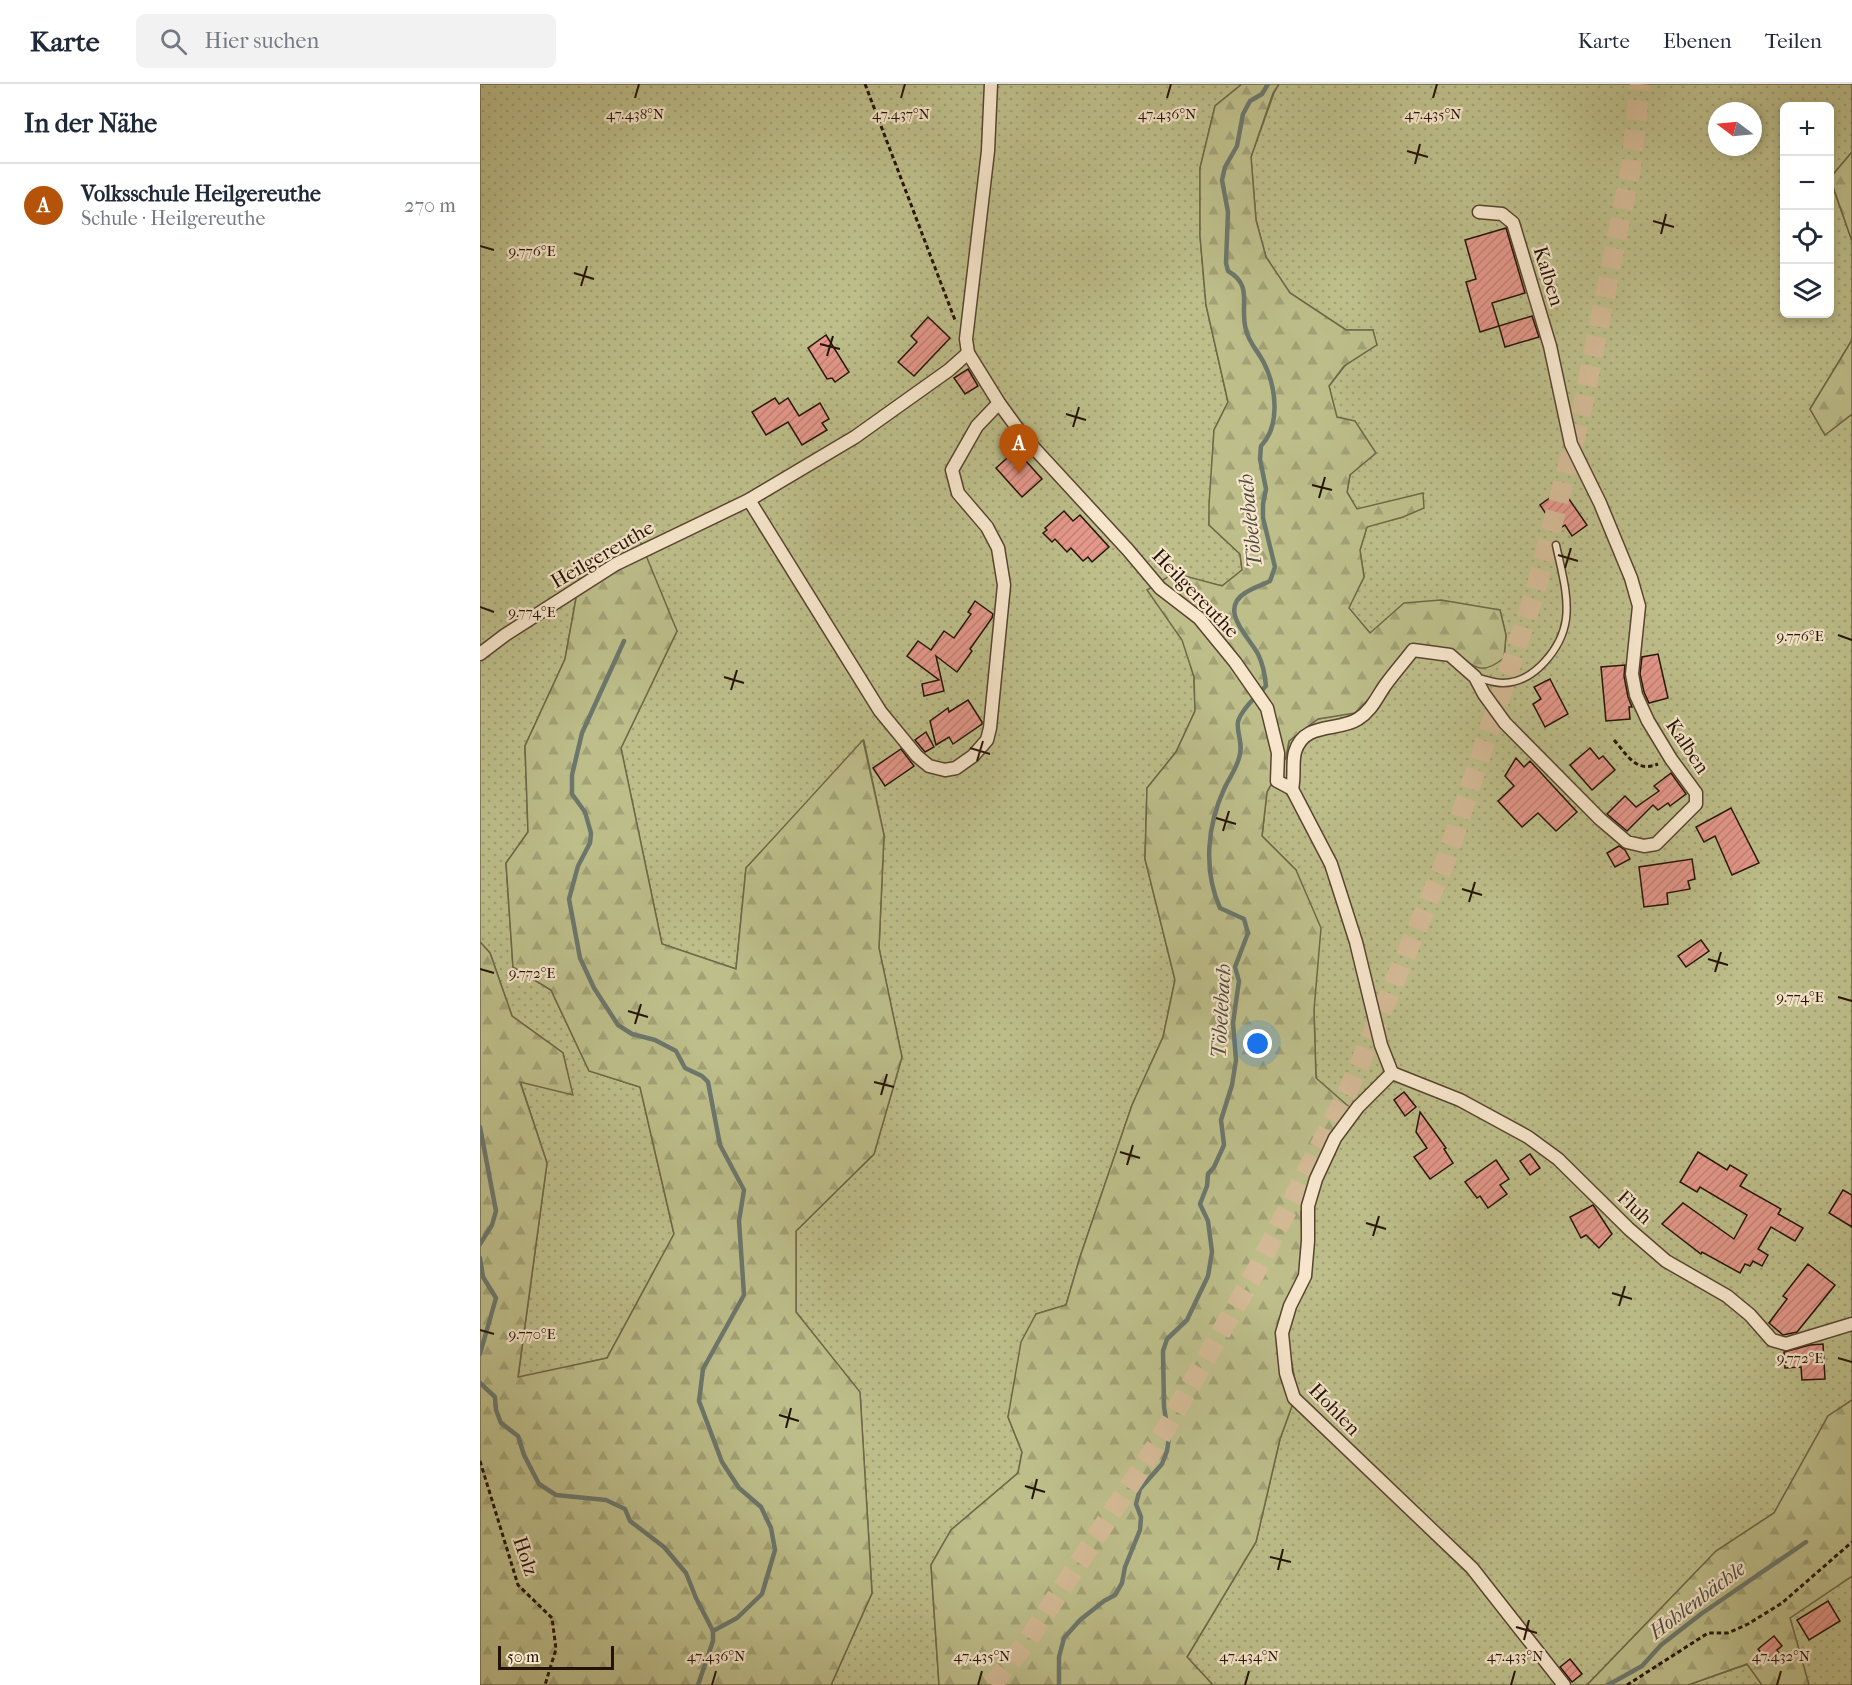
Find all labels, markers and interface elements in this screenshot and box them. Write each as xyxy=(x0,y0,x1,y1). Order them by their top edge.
search box xyxy=(136,14,556,68)
text: Karte xyxy=(30,25,100,58)
icon: search xyxy=(157,25,190,58)
text: Hier suchen xyxy=(205,28,319,54)
text: Karte xyxy=(1578,29,1630,53)
text: Ebenen xyxy=(1663,29,1732,53)
text: Teilen xyxy=(1765,29,1822,53)
north arrow xyxy=(1708,102,1762,156)
map controls xyxy=(1780,102,1834,318)
button: + xyxy=(1780,102,1834,156)
text: 47.438°N xyxy=(606,105,665,123)
text: 47.437°N xyxy=(872,105,931,123)
text: 47.436°N xyxy=(1138,105,1197,123)
text: 47.435°N xyxy=(1404,105,1462,123)
text: In der Nähe xyxy=(24,108,157,139)
button: − xyxy=(1780,156,1834,210)
text: Volksschule Heilgereuthe xyxy=(81,181,321,207)
text: A xyxy=(37,194,50,217)
text: 270 m xyxy=(404,194,456,217)
text: Schule · Heilgereuthe xyxy=(81,207,265,230)
button: locate xyxy=(1780,210,1834,264)
text: 9.776°E xyxy=(508,242,556,260)
street label: Kalben xyxy=(1529,243,1569,309)
button: layers xyxy=(1780,264,1834,318)
pin: A xyxy=(1000,424,1038,474)
water label: Töbelebach xyxy=(1233,472,1267,569)
street label: Heilgereuthe xyxy=(547,516,658,593)
street label: Heilgereuthe xyxy=(1147,544,1244,643)
text: 9.774°E xyxy=(508,603,556,621)
text: 9.776°E xyxy=(1776,627,1824,645)
street label: Kalben xyxy=(1661,714,1715,778)
water label: Töbelebach xyxy=(1207,963,1235,1059)
text: 9.772°E xyxy=(509,964,555,982)
text: 9.774°E xyxy=(1776,988,1824,1006)
your location xyxy=(1243,1029,1272,1058)
street label: Fluh xyxy=(1613,1186,1657,1230)
text: 9.770°E xyxy=(508,1325,556,1343)
text: 9.772°E xyxy=(1777,1349,1823,1367)
street label: Hohlen xyxy=(1304,1378,1365,1441)
street label: Holz xyxy=(508,1534,543,1579)
water label: Hohlenbächle xyxy=(1643,1556,1750,1644)
scale bar xyxy=(498,1643,614,1670)
text: 50 m xyxy=(507,1647,539,1666)
text: 47.436°N xyxy=(687,1647,746,1665)
text: 47.435°N xyxy=(953,1647,1011,1665)
text: 47.434°N xyxy=(1219,1647,1279,1665)
text: 47.433°N xyxy=(1487,1647,1544,1665)
text: 47.432°N xyxy=(1752,1647,1811,1665)

